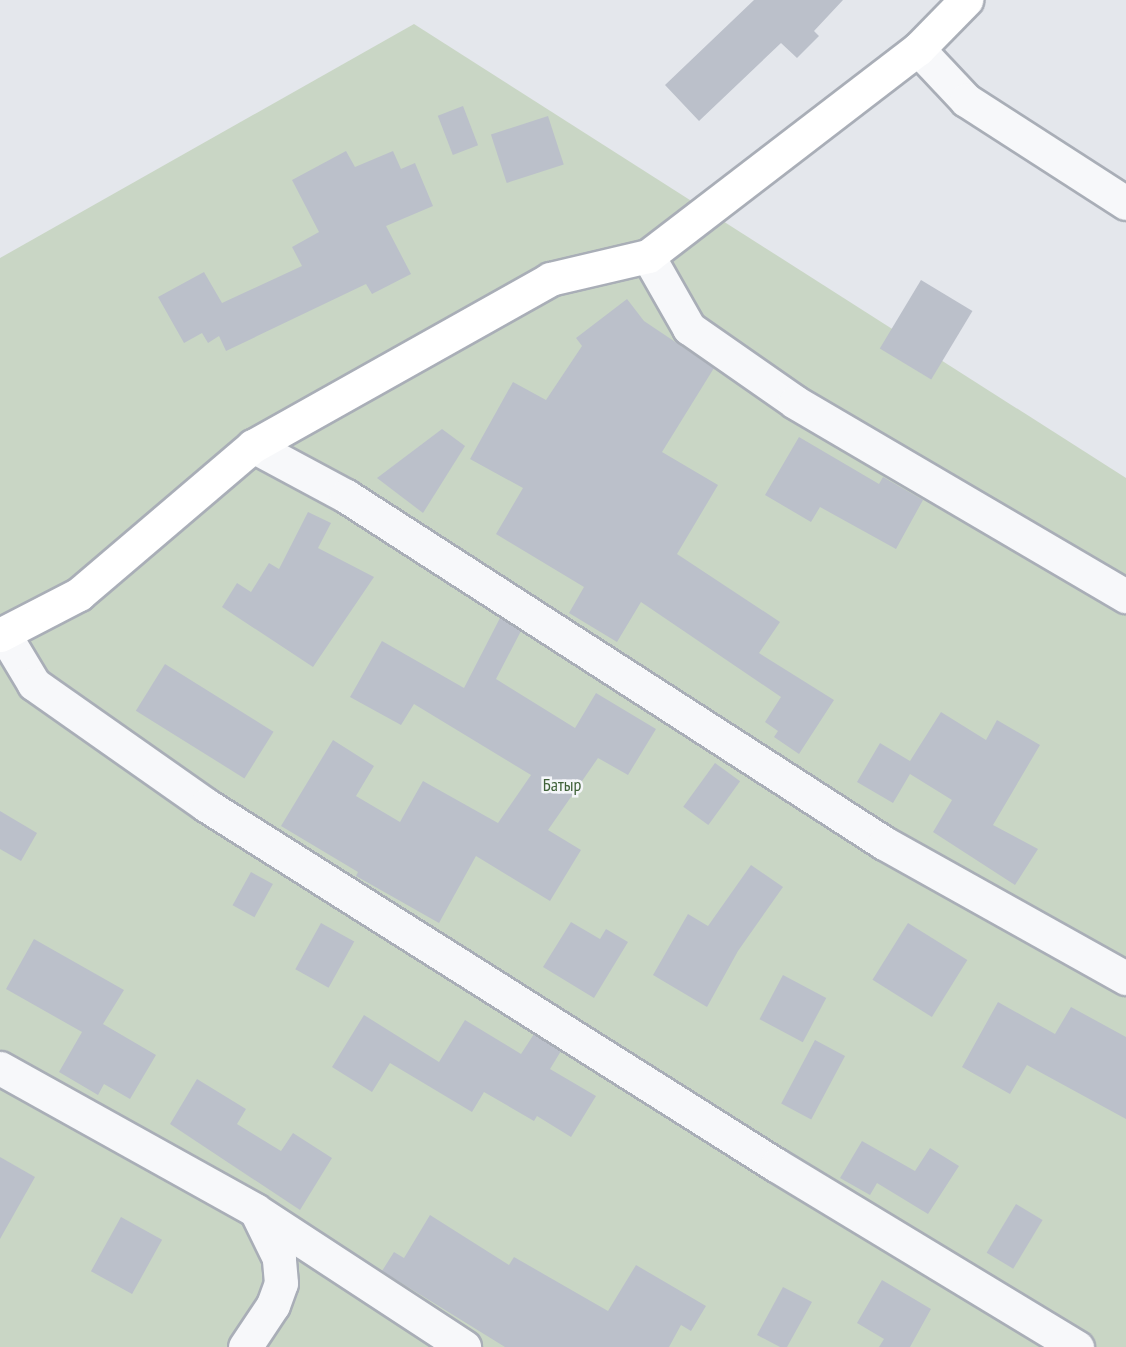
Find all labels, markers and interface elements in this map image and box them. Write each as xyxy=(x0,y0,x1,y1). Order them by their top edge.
park label: Батыр xyxy=(543,774,581,796)

